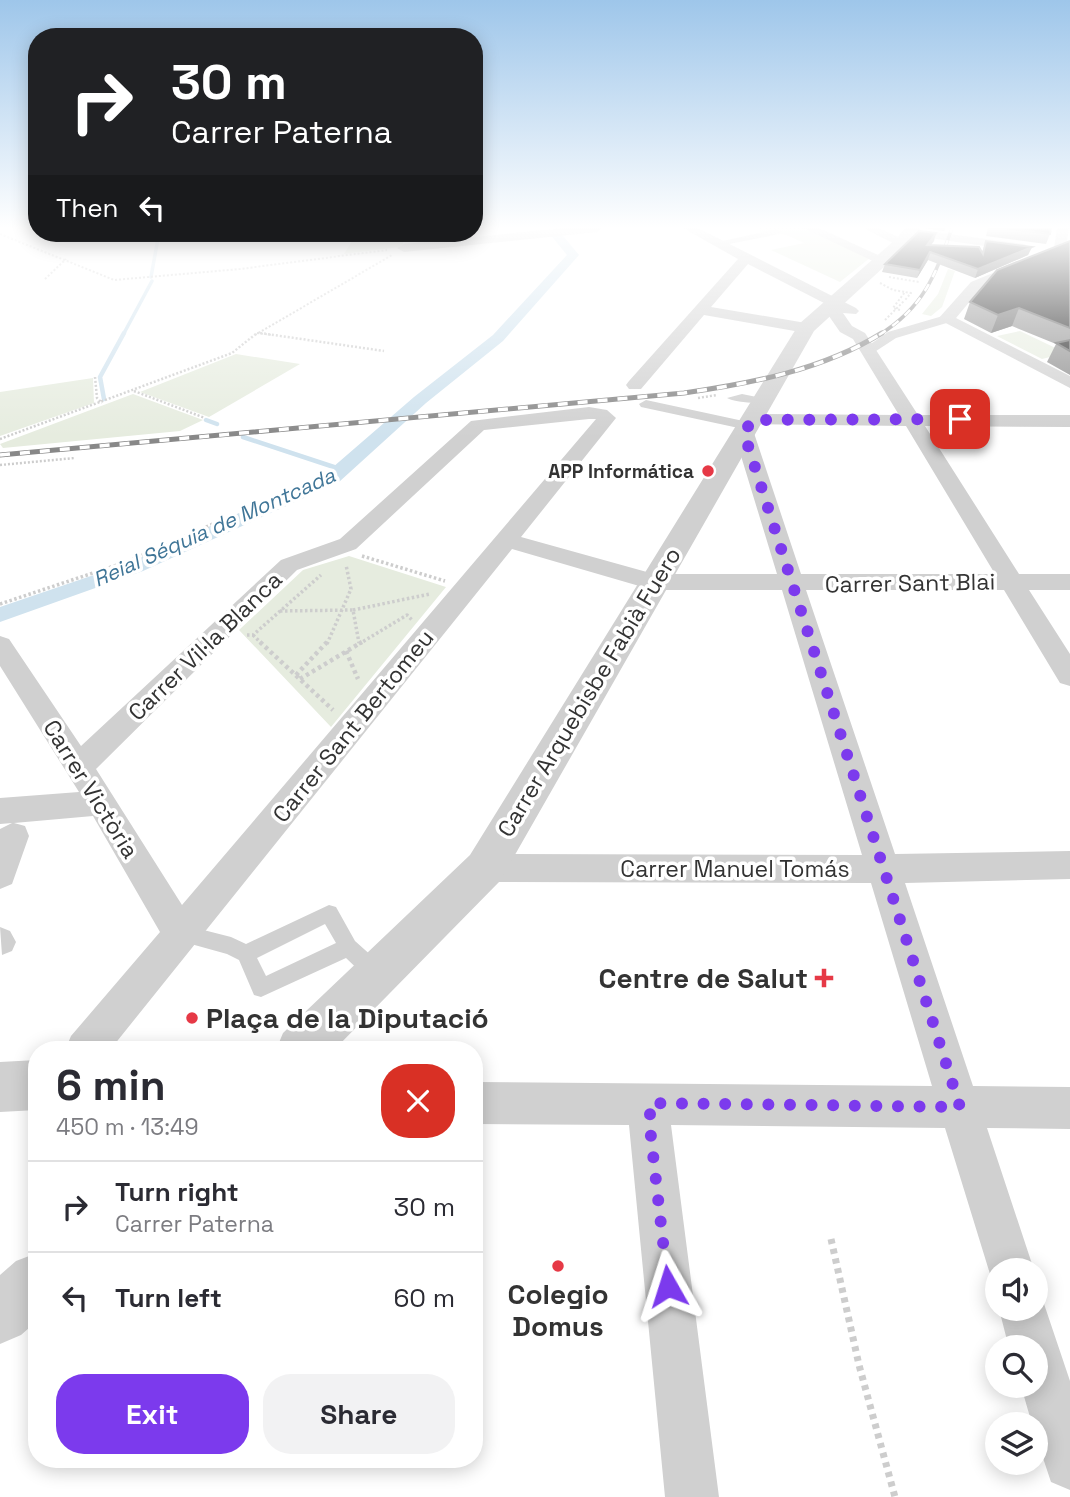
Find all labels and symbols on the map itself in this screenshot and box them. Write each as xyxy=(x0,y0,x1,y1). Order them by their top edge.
pin xyxy=(930,389,990,449)
place label: APP Informática xyxy=(548,459,694,484)
water label: Reial Séquia de Montcada xyxy=(89,461,340,593)
marker: APP Informática xyxy=(700,463,716,479)
street label: Carrer Arquebisbe Fabià Fuero xyxy=(490,542,688,842)
street label: Carrer Vil·la Blanca xyxy=(122,565,288,727)
street label: Carrer Sant Blai xyxy=(825,567,995,599)
street label: Carrer Sant Bertomeu xyxy=(266,623,440,829)
street label: Carrer Victòria xyxy=(36,714,146,864)
street label: Carrer Manuel Tomás xyxy=(620,854,850,884)
place label: Centre de Salut xyxy=(599,960,808,996)
marker: Centre de Salut xyxy=(814,968,834,988)
place label: Plaça de la Diputació xyxy=(206,1000,489,1036)
marker: Plaça de la Diputació xyxy=(184,1010,200,1026)
position arrow xyxy=(631,1249,705,1323)
marker: Colegio Domus xyxy=(550,1258,566,1274)
place label: Colegio Domus xyxy=(507,1276,609,1344)

